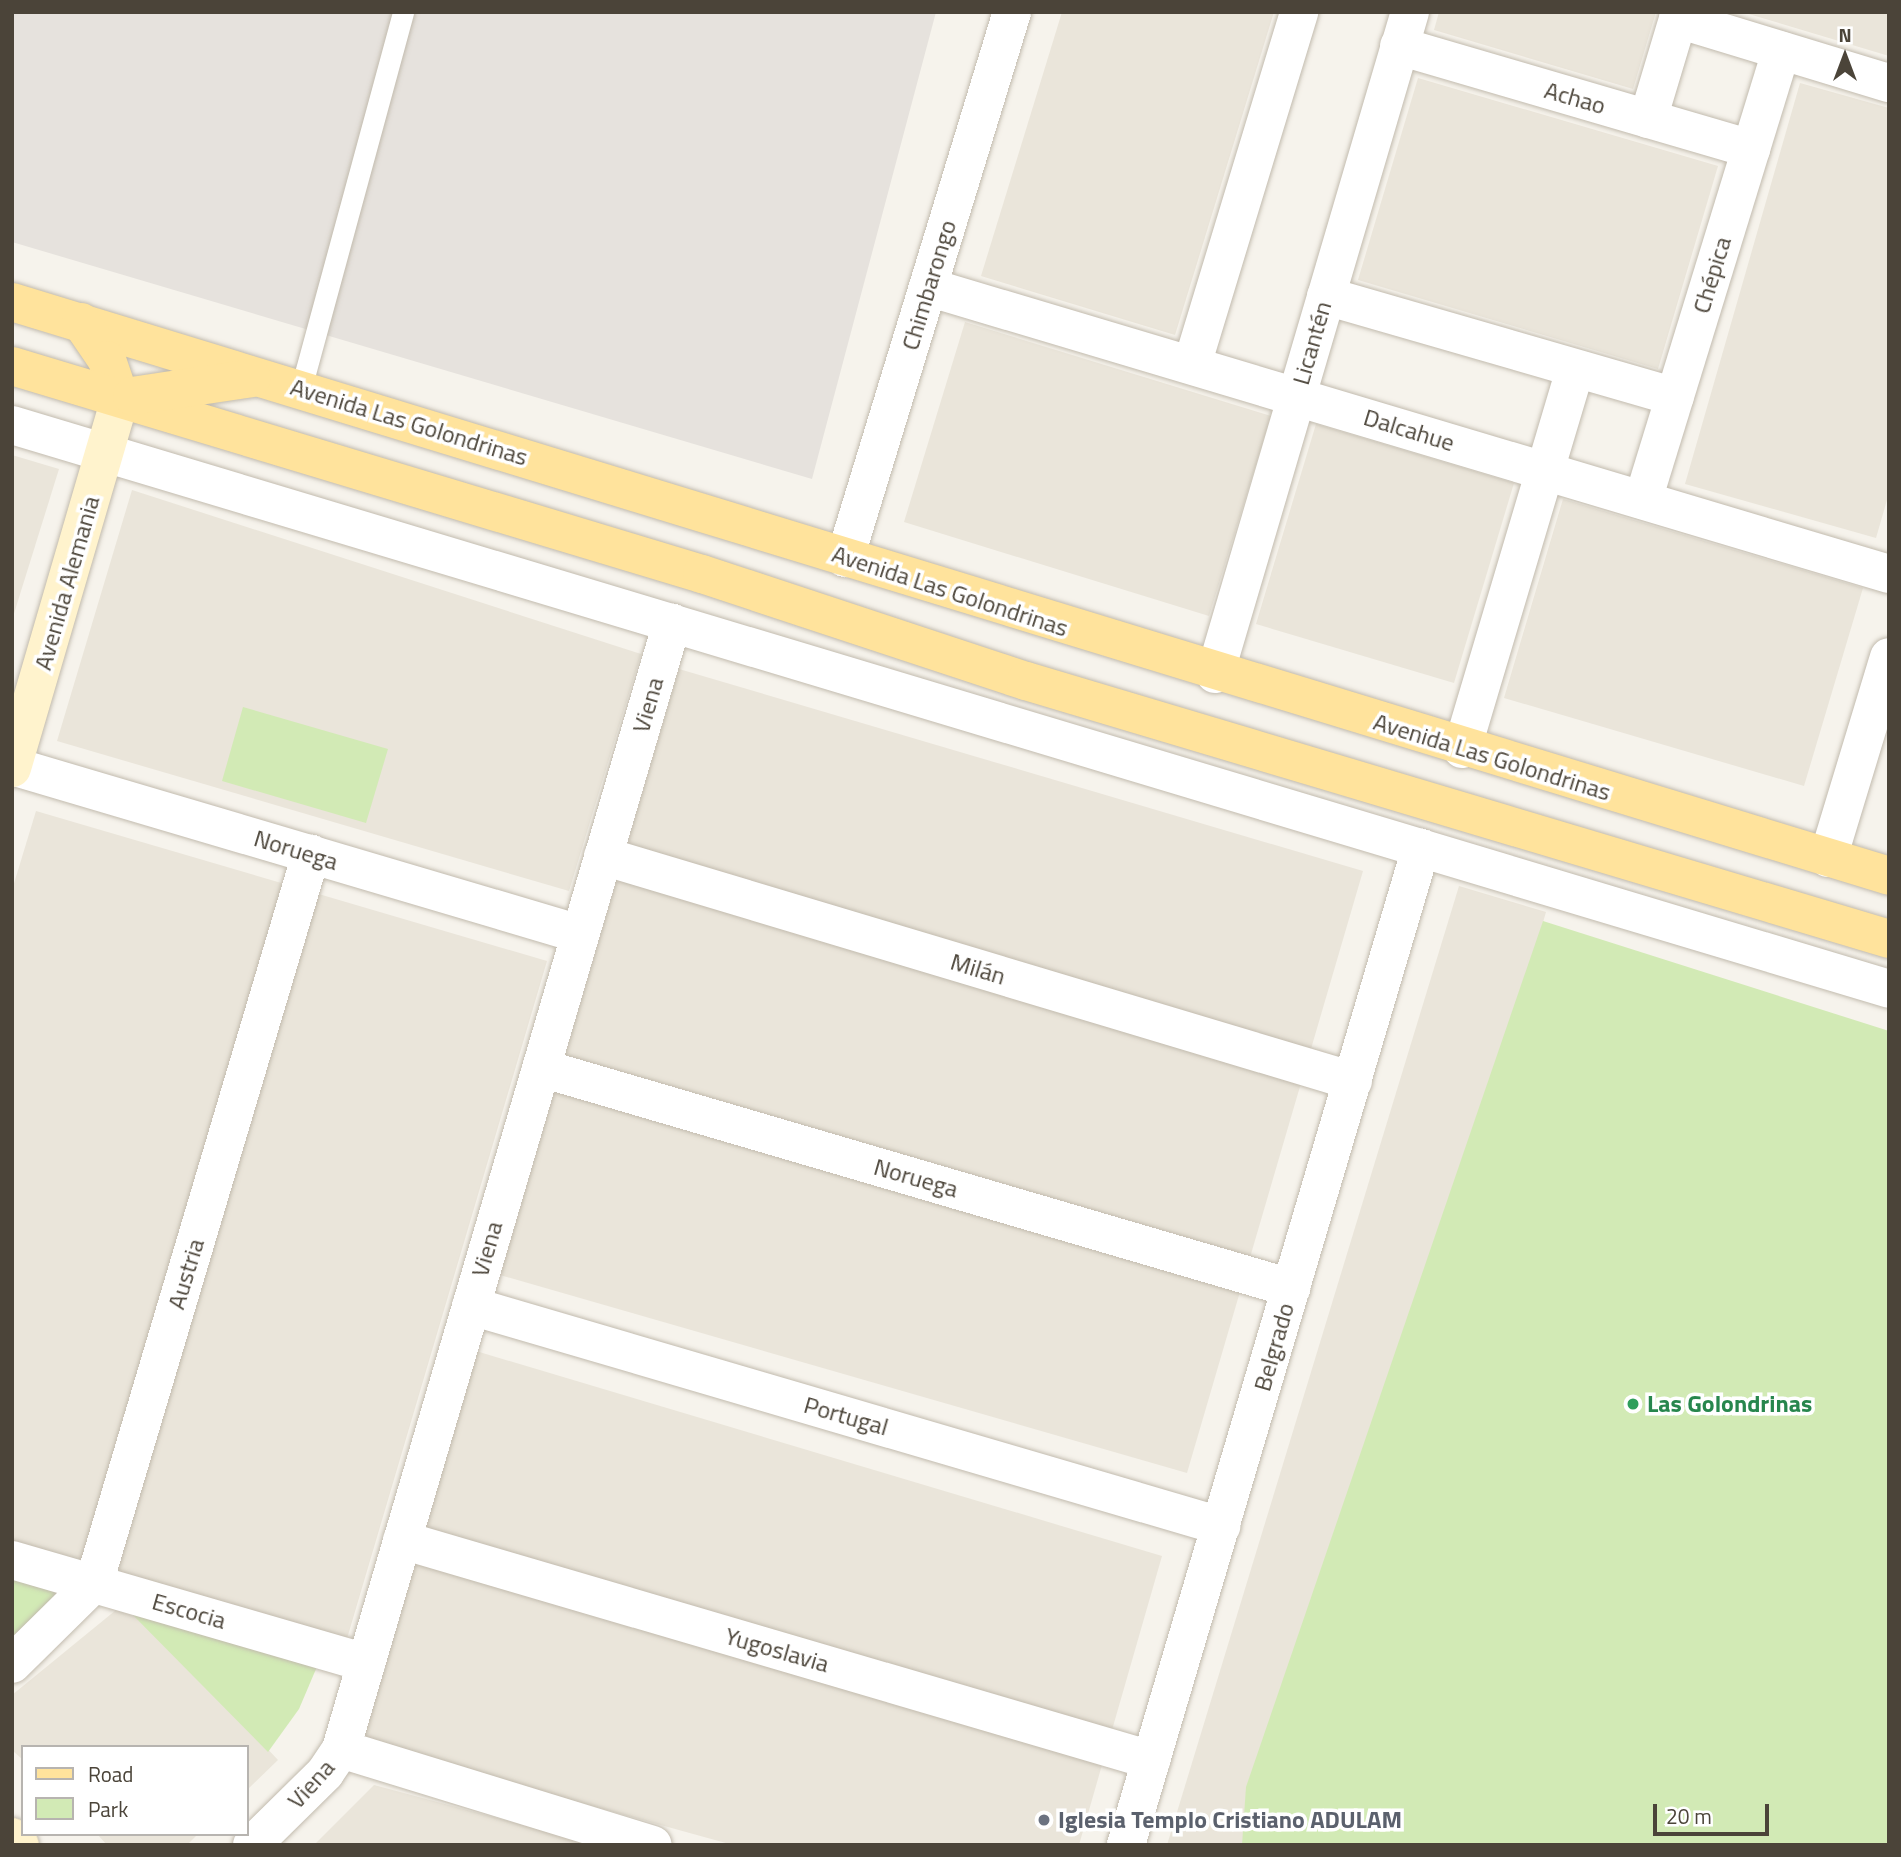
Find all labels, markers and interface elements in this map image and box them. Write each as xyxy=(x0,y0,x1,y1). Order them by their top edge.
text: N xyxy=(1838,20,1852,49)
north arrow xyxy=(1810,21,1880,91)
street label: Achao xyxy=(1541,76,1609,120)
street label: Chimbarongo xyxy=(896,216,962,354)
street label: Chépica xyxy=(1687,233,1737,317)
street label: Licantén xyxy=(1286,298,1338,388)
street label: Avenida Las Golondrinas xyxy=(287,372,531,472)
street label: Dalcahue xyxy=(1360,403,1458,457)
street label: Avenida Alemania xyxy=(28,493,106,673)
street label: Avenida Las Golondrinas xyxy=(828,539,1072,643)
street label: Viena xyxy=(626,674,670,736)
street label: Avenida Las Golondrinas xyxy=(1370,707,1614,807)
street label: Noruega xyxy=(251,824,341,876)
street label: Milán xyxy=(947,947,1009,991)
street label: Noruega xyxy=(871,1152,961,1204)
street label: Viena xyxy=(465,1218,509,1280)
street label: Austria xyxy=(162,1235,210,1313)
street label: Belgrado xyxy=(1248,1300,1300,1394)
street label: Portugal xyxy=(801,1390,891,1442)
place label: Las Golondrinas xyxy=(1647,1390,1812,1418)
marker: Las Golondrinas xyxy=(1625,1396,1641,1412)
street label: Escocia xyxy=(149,1587,229,1635)
street label: Yugoslavia xyxy=(722,1621,832,1679)
legend xyxy=(21,1745,248,1836)
street label: Viena xyxy=(281,1753,341,1815)
text: Road xyxy=(88,1758,133,1790)
scale bar xyxy=(1656,1790,1772,1834)
text: Park xyxy=(88,1793,128,1825)
text: 20 m xyxy=(1666,1800,1712,1832)
place label: Iglesia Templo Cristiano ADULAM xyxy=(1058,1806,1402,1834)
marker: Iglesia Templo Cristiano ADULAM xyxy=(1036,1812,1052,1828)

